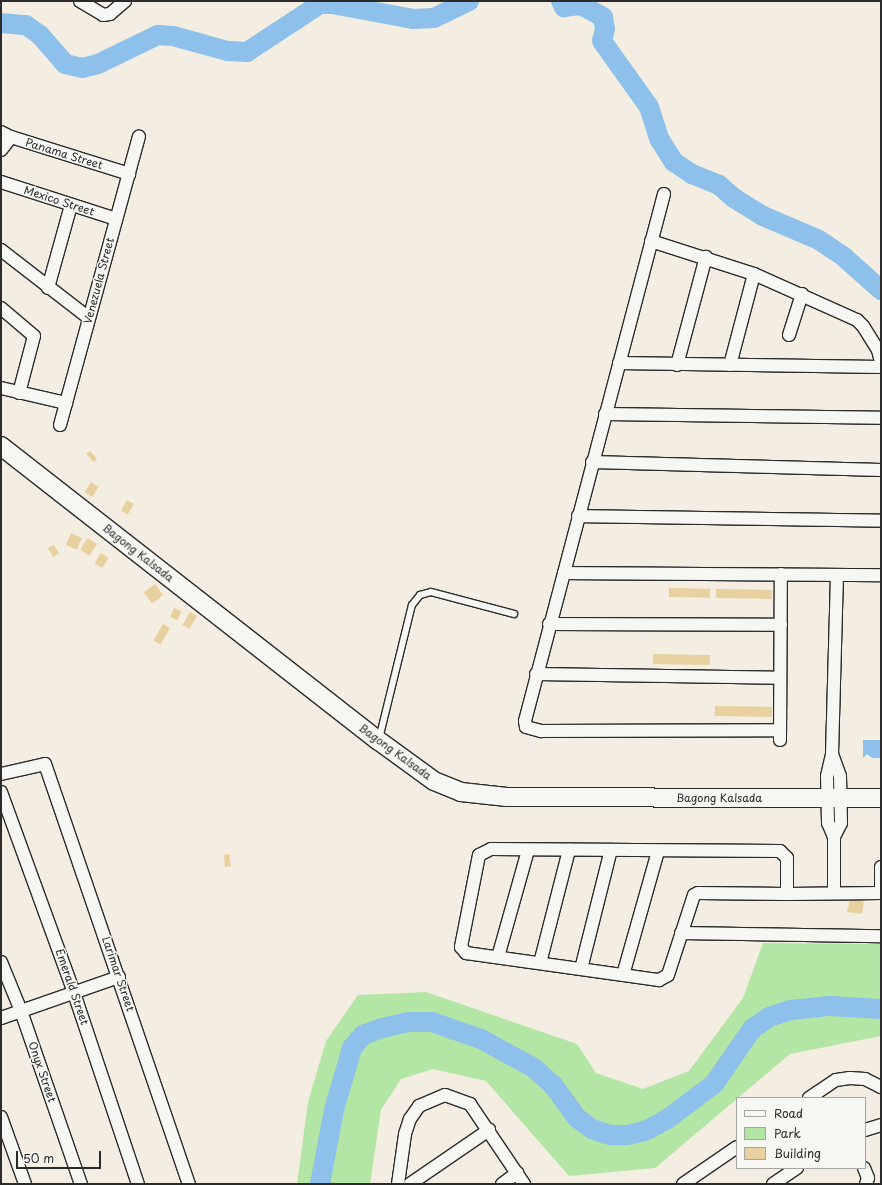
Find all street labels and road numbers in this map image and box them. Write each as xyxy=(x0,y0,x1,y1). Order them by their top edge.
street label: Panama Street xyxy=(24,136,104,172)
street label: Mexico Street xyxy=(22,183,96,219)
street label: Venezuela Street xyxy=(81,236,117,326)
street label: Bagong Kalsada xyxy=(100,521,176,585)
street label: Bagong Kalsada xyxy=(357,722,433,782)
street label: Bagong Kalsada xyxy=(676,791,762,805)
street label: Larimar Street xyxy=(99,935,137,1013)
street label: Emerald Street xyxy=(53,947,91,1027)
street label: Onyx Street xyxy=(25,1040,59,1104)

